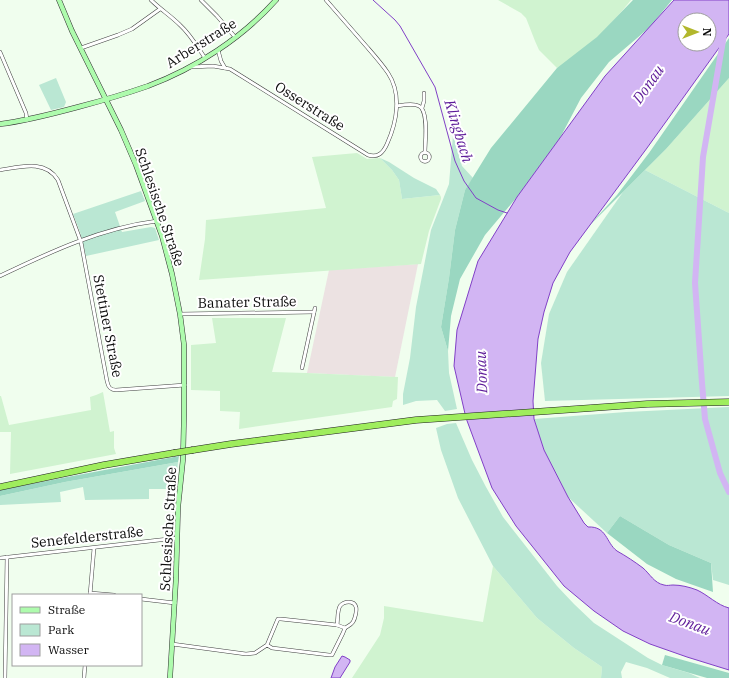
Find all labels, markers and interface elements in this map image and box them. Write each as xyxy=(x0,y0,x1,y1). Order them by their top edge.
north arrow xyxy=(677,12,717,52)
street label: Arberstraße xyxy=(162,14,240,72)
text: N xyxy=(700,28,714,37)
water label: Donau xyxy=(627,61,668,108)
street label: Osserstraße xyxy=(272,77,348,135)
water label: Klingbach xyxy=(440,96,478,165)
street label: Schlesische Straße xyxy=(131,145,189,269)
street label: Stettiner Straße xyxy=(89,273,127,379)
street label: Banater Straße xyxy=(197,292,297,312)
water label: Donau xyxy=(471,350,491,395)
street label: Schlesische Straße xyxy=(156,467,180,591)
street label: Senefelderstraße xyxy=(30,522,144,552)
legend xyxy=(12,594,142,666)
text: Straße xyxy=(48,602,85,617)
water label: Donau xyxy=(666,606,714,639)
text: Park xyxy=(48,622,74,637)
text: Wasser xyxy=(48,642,90,657)

